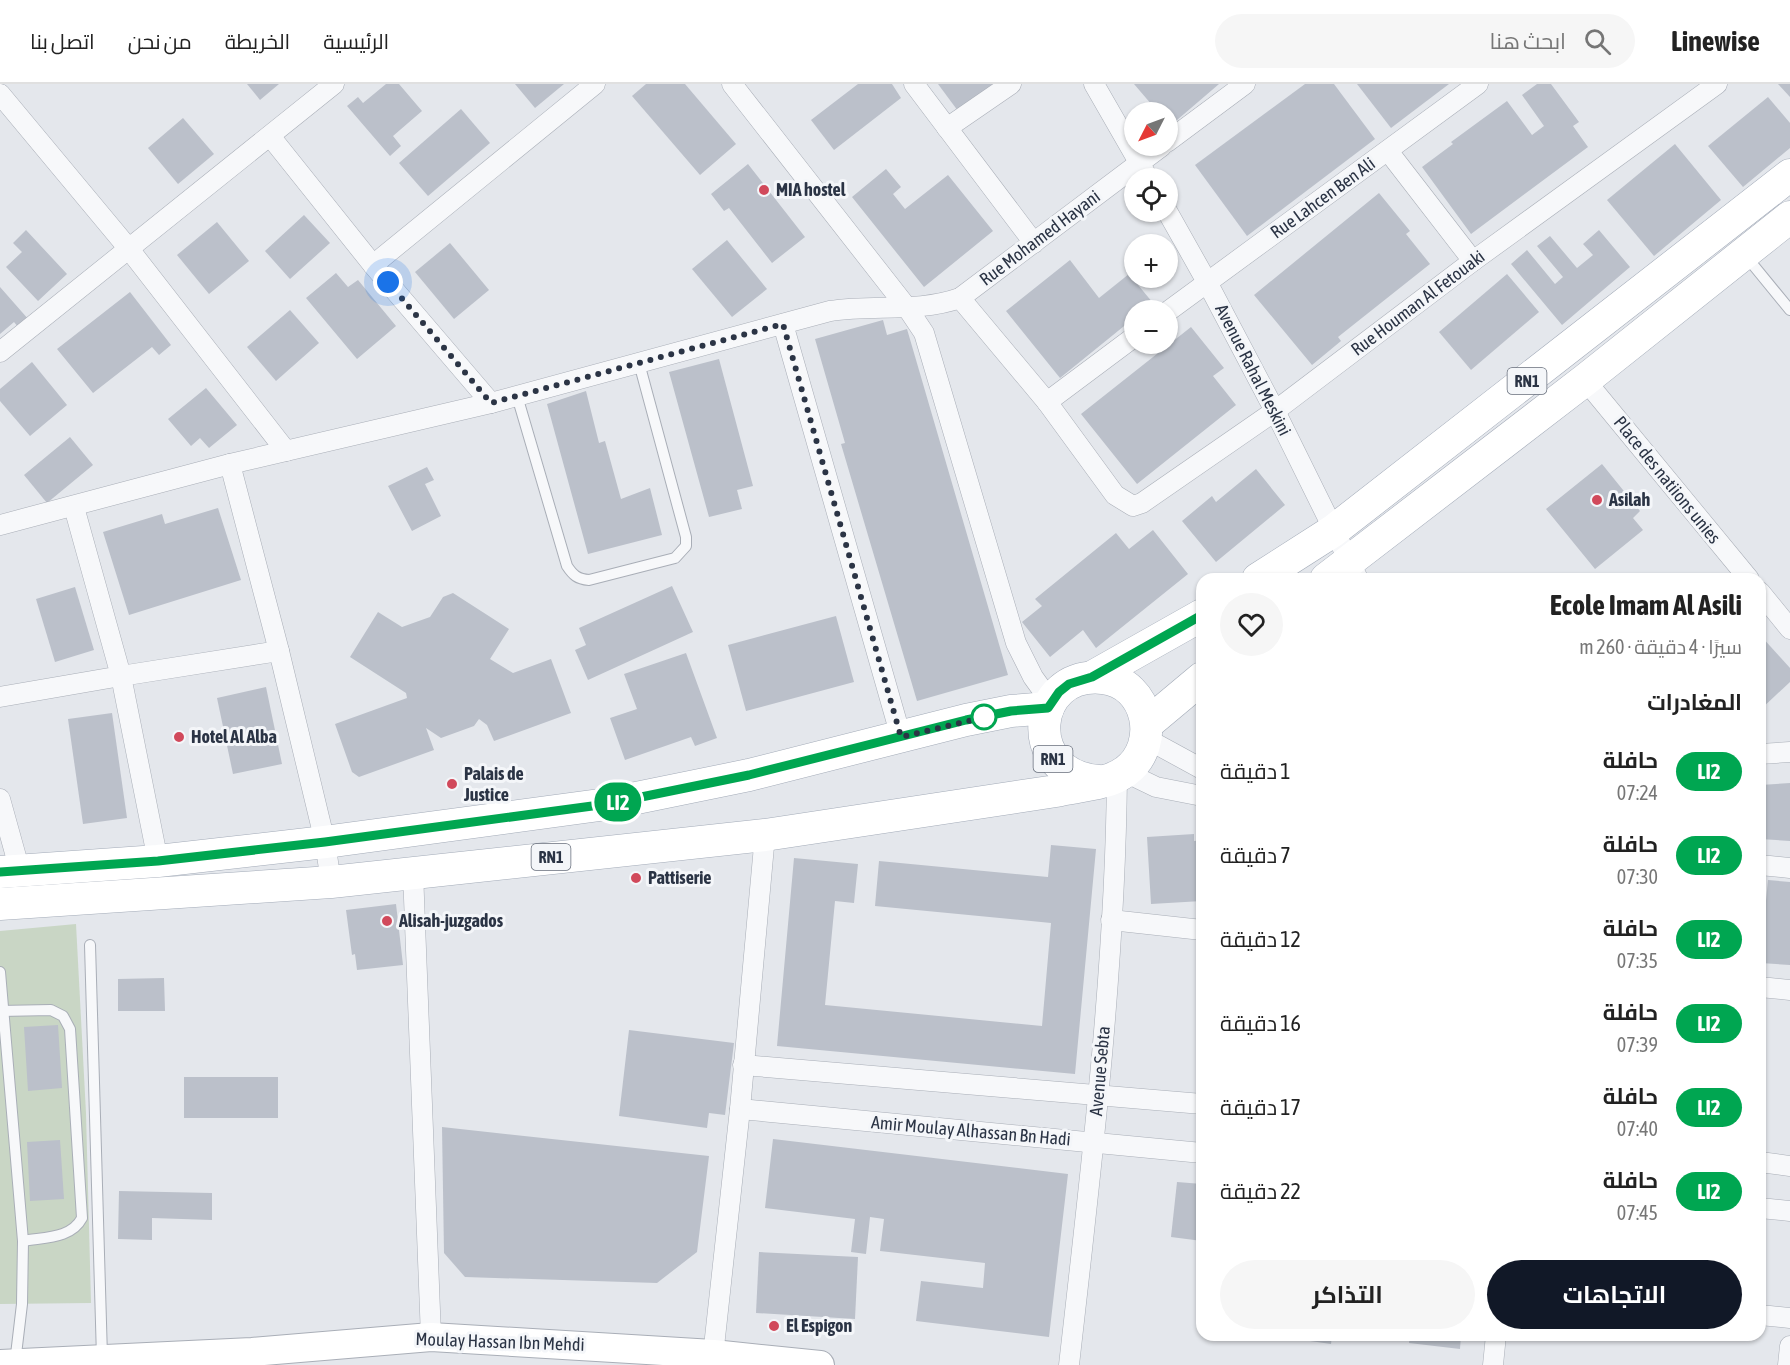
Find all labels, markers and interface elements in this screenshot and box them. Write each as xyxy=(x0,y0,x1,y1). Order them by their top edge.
search box xyxy=(1215,14,1635,68)
icon: search xyxy=(1581,25,1614,58)
text: Linewise xyxy=(1671,25,1760,57)
text: ابحث هنا xyxy=(1489,28,1566,54)
text: اتصل بنا xyxy=(30,29,95,53)
text: من نحن xyxy=(128,29,192,53)
text: الخريطة xyxy=(225,29,290,53)
text: الرئيسية xyxy=(323,29,389,53)
north arrow xyxy=(1124,102,1178,156)
map controls xyxy=(1124,102,1178,354)
street label: Rue Lahcen Ben Ali xyxy=(1266,153,1379,243)
button: locate xyxy=(1124,168,1178,222)
place label: MIA hostel xyxy=(776,179,846,200)
marker: MIA hostel xyxy=(757,183,771,197)
street label: Rue Mohamed Hayani xyxy=(975,185,1104,290)
button: + xyxy=(1124,234,1178,288)
street label: Rue Houman Al Fetouaki xyxy=(1347,246,1489,360)
your location xyxy=(373,267,403,297)
button: − xyxy=(1124,300,1178,354)
street label: Avenue Rahal Meskini xyxy=(1211,300,1296,439)
road number: RN1 xyxy=(1508,368,1546,394)
street label: Place des natiions unies xyxy=(1610,412,1725,547)
place label: Asilah xyxy=(1608,489,1650,510)
marker: Asilah xyxy=(1590,493,1604,507)
text: Ecole Imam Al Asili xyxy=(1550,589,1742,621)
button: heart xyxy=(1220,593,1283,656)
text: سيرًا · 4 دقيقة · 260 m xyxy=(1579,635,1742,658)
text: المغادرات xyxy=(1647,689,1742,715)
unlabelled marker xyxy=(971,704,997,730)
place label: Hotel Al Alba xyxy=(191,726,277,747)
marker: Hotel Al Alba xyxy=(172,730,186,744)
road number: RN1 xyxy=(1034,746,1072,772)
text: حافلة xyxy=(1603,747,1658,773)
text: 1 دقيقة xyxy=(1220,758,1291,784)
text: LI2 xyxy=(1697,759,1721,783)
place label: Palais de Justice xyxy=(463,763,524,805)
marker: Palais de Justice xyxy=(445,777,459,791)
text: 07:24 xyxy=(1617,781,1658,804)
line badge: LI2 xyxy=(584,782,652,822)
text: LI2 xyxy=(606,790,630,814)
text: حافلة xyxy=(1603,831,1658,857)
text: 7 دقيقة xyxy=(1220,842,1291,868)
text: LI2 xyxy=(1697,843,1721,867)
road number: RN1 xyxy=(532,844,570,870)
text: 07:30 xyxy=(1617,865,1658,888)
place label: Pattiserie xyxy=(648,867,712,888)
marker: Pattiserie xyxy=(629,871,643,885)
place label: Alisah-juzgados xyxy=(398,910,504,931)
marker: Alisah-juzgados xyxy=(380,914,394,928)
text: حافلة xyxy=(1603,915,1658,941)
text: 12 دقيقة xyxy=(1220,926,1301,952)
text: LI2 xyxy=(1697,927,1721,951)
text: 07:35 xyxy=(1617,949,1658,972)
text: حافلة xyxy=(1603,999,1658,1025)
text: 16 دقيقة xyxy=(1220,1010,1301,1036)
text: LI2 xyxy=(1697,1011,1721,1035)
street label: Avenue Sebta xyxy=(1085,1025,1114,1117)
text: 07:39 xyxy=(1617,1033,1658,1056)
text: حافلة xyxy=(1603,1083,1658,1109)
text: 17 دقيقة xyxy=(1220,1094,1301,1120)
text: LI2 xyxy=(1697,1095,1721,1119)
street label: Amir Moulay Alhassan Bn Hadi xyxy=(870,1111,1072,1150)
text: 07:40 xyxy=(1617,1117,1658,1140)
text: حافلة xyxy=(1603,1167,1658,1193)
text: 22 دقيقة xyxy=(1220,1178,1301,1204)
text: LI2 xyxy=(1697,1179,1721,1203)
text: 07:45 xyxy=(1617,1201,1658,1224)
button: التذاكر xyxy=(1220,1260,1475,1329)
button: الاتجاهات xyxy=(1487,1260,1742,1329)
place label: El Espigon xyxy=(786,1315,852,1336)
marker: El Espigon xyxy=(767,1319,781,1333)
street label: Moulay Hassan Ibn Mehdi xyxy=(415,1328,585,1355)

